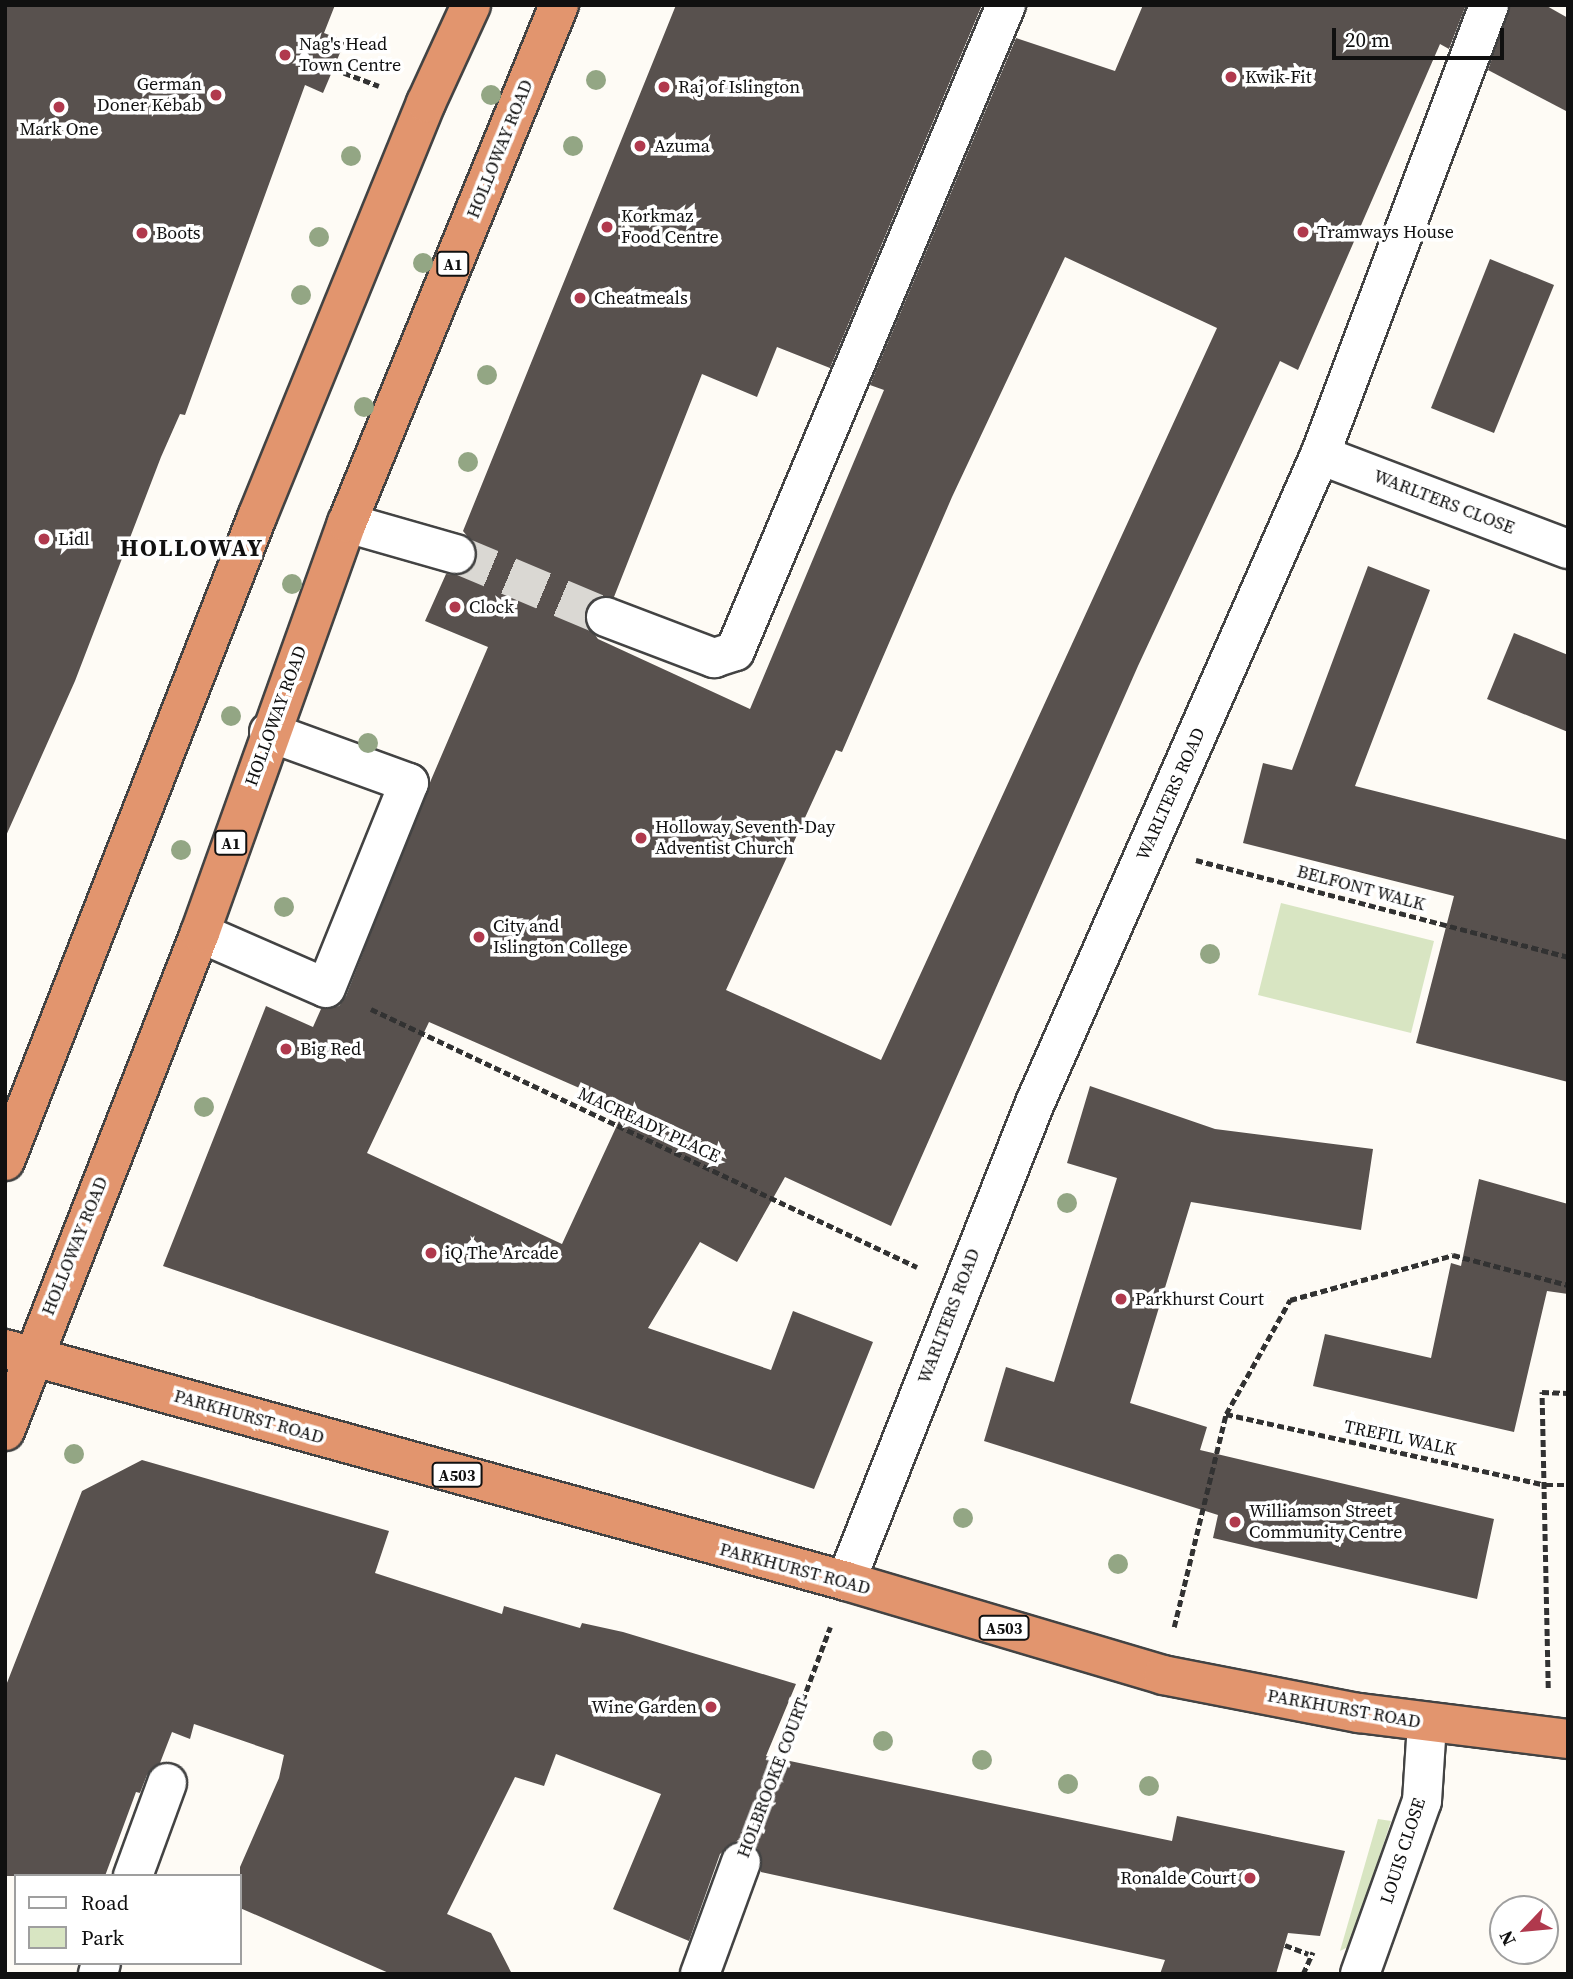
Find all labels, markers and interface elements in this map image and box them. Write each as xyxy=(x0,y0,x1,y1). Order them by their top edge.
scale bar xyxy=(1335,14,1506,58)
text: 20 m xyxy=(1345,25,1390,54)
place label: Nag's Head Town Centre xyxy=(299,34,401,76)
marker: Nag's Head Town Centre xyxy=(277,47,293,63)
place label: Kwik-Fit xyxy=(1245,66,1312,88)
marker: Kwik-Fit xyxy=(1223,69,1239,85)
place label: German Doner Kebab xyxy=(97,74,202,116)
street label: HOLLOWAY ROAD xyxy=(462,76,538,222)
place label: Raj of Islington xyxy=(678,76,800,98)
marker: Raj of Islington xyxy=(656,79,672,95)
marker: German Doner Kebab xyxy=(208,87,224,103)
marker: Mark One xyxy=(51,99,67,115)
place label: Mark One xyxy=(19,118,99,140)
place label: Azuma xyxy=(654,135,710,157)
marker: Azuma xyxy=(632,138,648,154)
place label: Korkmaz Food Centre xyxy=(621,206,719,248)
marker: Korkmaz Food Centre xyxy=(599,219,615,235)
place label: Tramways House xyxy=(1317,221,1454,243)
place label: Boots xyxy=(156,222,201,244)
marker: Tramways House xyxy=(1295,224,1311,240)
marker: Boots xyxy=(134,225,150,241)
road number: A1 xyxy=(435,252,470,276)
place label: Cheatmeals xyxy=(594,287,688,309)
marker: Cheatmeals xyxy=(572,290,588,306)
street label: WARLTERS CLOSE xyxy=(1370,465,1518,539)
place label: Lidl xyxy=(58,528,90,550)
marker: Lidl xyxy=(36,531,52,547)
district label: HOLLOWAY xyxy=(121,534,263,562)
place label: Clock xyxy=(469,596,514,618)
marker: Clock xyxy=(447,599,463,615)
street label: HOLLOWAY ROAD xyxy=(241,643,311,789)
street label: WARLTERS ROAD xyxy=(1132,724,1210,864)
place label: Holloway Seventh-Day Adventist Church xyxy=(655,817,835,860)
road number: A1 xyxy=(214,830,248,856)
marker: Holloway Seventh-Day Adventist Church xyxy=(633,830,649,846)
street label: BELFONT WALK xyxy=(1294,860,1428,916)
place label: City and Islington College xyxy=(493,916,628,958)
marker: City and Islington College xyxy=(471,929,487,945)
place label: Big Red xyxy=(300,1038,361,1060)
marker: Big Red xyxy=(278,1041,294,1057)
street label: MACREADY PLACE xyxy=(574,1082,724,1168)
street label: HOLLOWAY ROAD xyxy=(37,1173,113,1319)
place label: iQ The Arcade xyxy=(445,1242,559,1264)
marker: iQ The Arcade xyxy=(423,1245,439,1261)
street label: WARLTERS ROAD xyxy=(913,1245,985,1387)
place label: Parkhurst Court xyxy=(1135,1288,1264,1310)
marker: Parkhurst Court xyxy=(1113,1291,1129,1307)
street label: PARKHURST ROAD xyxy=(171,1385,327,1449)
street label: TREFIL WALK xyxy=(1342,1416,1458,1460)
road number: A503 xyxy=(431,1462,483,1488)
place label: Williamson Street Community Centre xyxy=(1249,1501,1402,1544)
marker: Williamson Street Community Centre xyxy=(1227,1514,1243,1530)
street label: PARKHURST ROAD xyxy=(717,1538,873,1600)
road number: A503 xyxy=(978,1616,1030,1640)
street label: PARKHURST ROAD xyxy=(1265,1685,1423,1733)
street label: HOLBROOKE COURT xyxy=(733,1695,813,1861)
place label: Wine Garden xyxy=(591,1696,697,1718)
marker: Wine Garden xyxy=(703,1699,719,1715)
street label: LOUIS CLOSE xyxy=(1376,1795,1430,1907)
place label: Ronalde Court xyxy=(1120,1867,1236,1889)
marker: Ronalde Court xyxy=(1242,1870,1258,1886)
legend xyxy=(14,1874,242,1965)
text: Road xyxy=(81,1888,129,1917)
north arrow xyxy=(1489,1895,1559,1965)
text: Park xyxy=(81,1923,124,1952)
text: N xyxy=(1492,1926,1522,1950)

